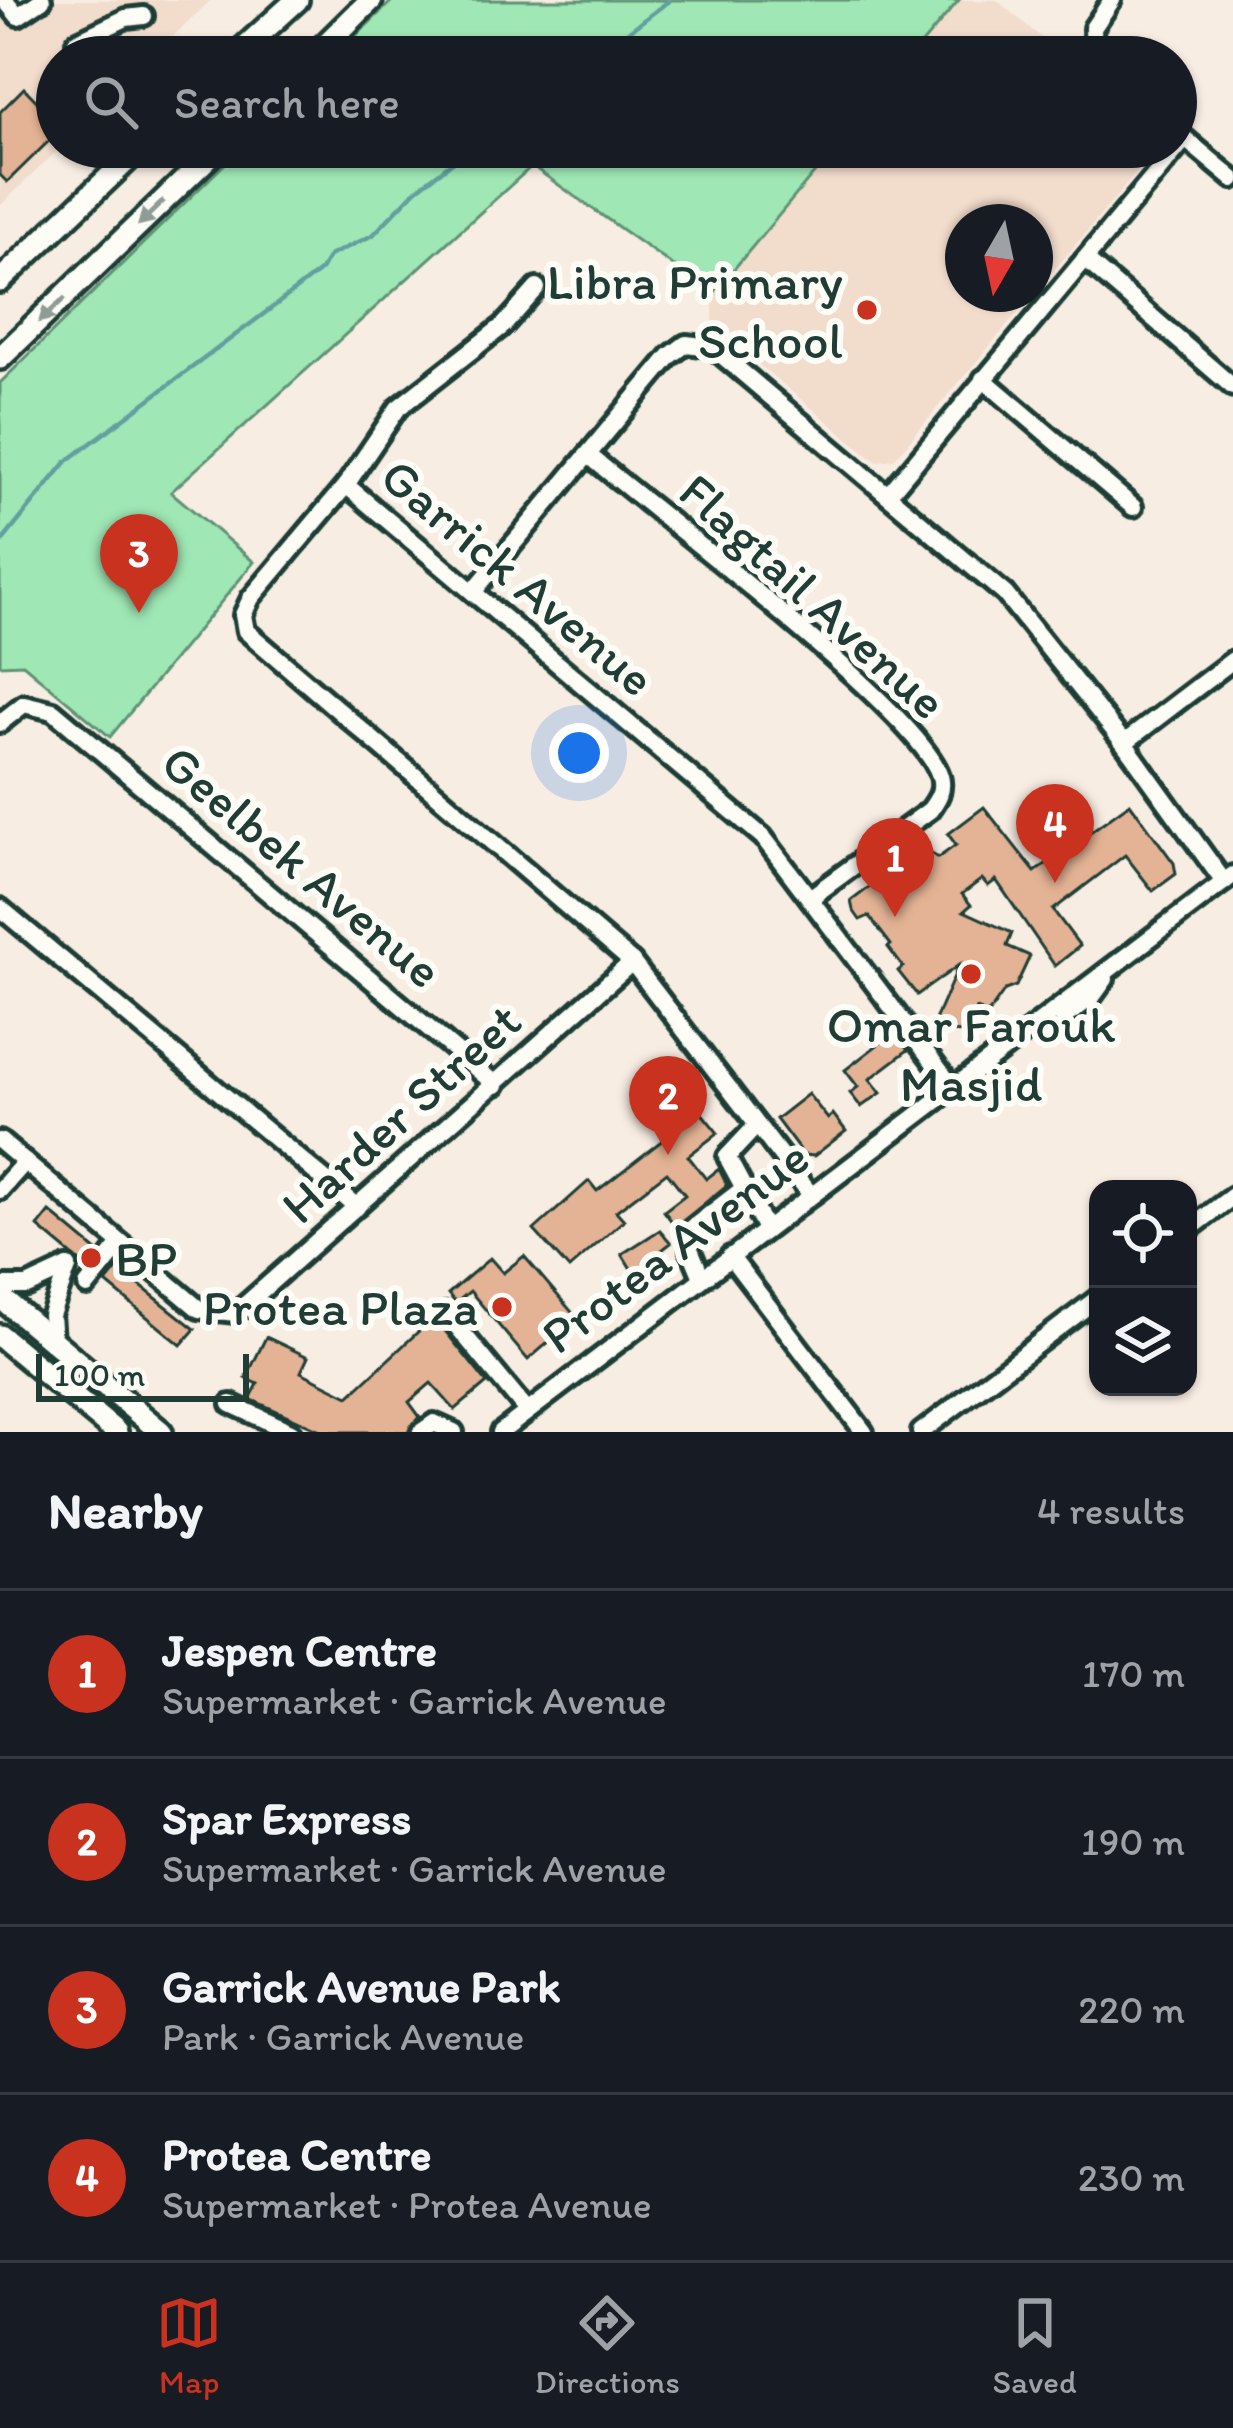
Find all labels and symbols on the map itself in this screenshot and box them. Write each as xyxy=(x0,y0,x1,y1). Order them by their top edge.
one-way arrow xyxy=(137,198,166,226)
north arrow xyxy=(945,204,1053,312)
place label: Libra Primary School xyxy=(547,251,843,371)
one-way arrow xyxy=(37,295,66,323)
marker: Libra Primary School xyxy=(854,297,880,323)
street label: Garrick Avenue xyxy=(369,445,667,709)
street label: Flagtail Avenue xyxy=(667,460,959,732)
pin: 3 xyxy=(100,514,178,613)
your location xyxy=(549,723,609,783)
street label: Geelbek Avenue xyxy=(150,731,454,1001)
pin: 4 xyxy=(1016,784,1094,883)
pin: 1 xyxy=(856,818,934,917)
marker: Omar Farouk Masjid xyxy=(958,961,984,987)
street label: Harder Street xyxy=(269,990,533,1236)
place label: Omar Farouk Masjid xyxy=(826,994,1116,1114)
pin: 2 xyxy=(629,1056,707,1155)
street label: Protea Avenue xyxy=(529,1126,821,1366)
place label: BP xyxy=(115,1228,177,1289)
marker: BP xyxy=(78,1245,104,1271)
place label: Protea Plaza xyxy=(202,1277,478,1338)
marker: Protea Plaza xyxy=(489,1294,515,1320)
scale bar xyxy=(36,1348,249,1401)

